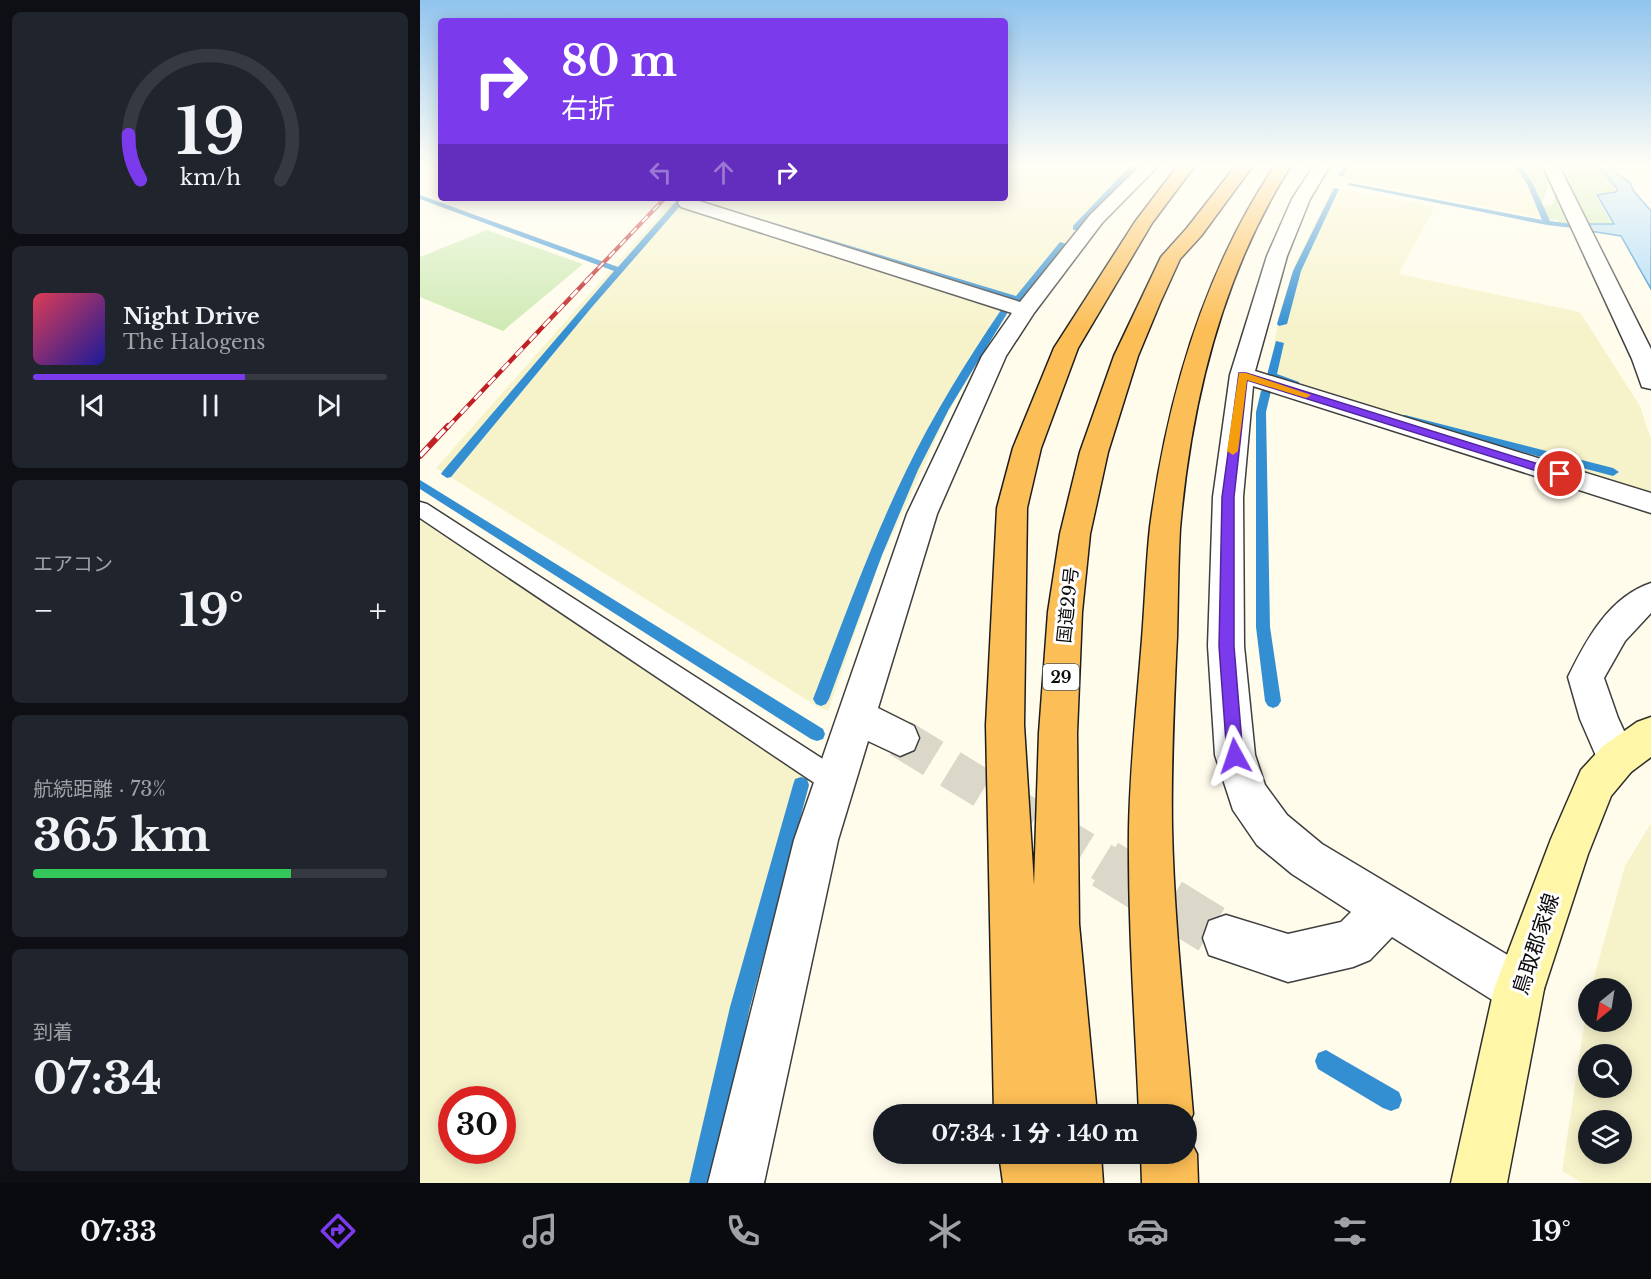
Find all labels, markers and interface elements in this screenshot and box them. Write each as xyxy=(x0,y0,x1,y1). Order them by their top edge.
text: 80 m xyxy=(561,35,677,87)
icon: right xyxy=(462,42,540,120)
text: 右折 xyxy=(561,92,615,125)
text: 19 xyxy=(175,93,245,171)
icon: left xyxy=(644,156,677,189)
icon: ahead xyxy=(707,156,740,189)
icon: right xyxy=(770,156,803,189)
text: km/h xyxy=(180,164,241,191)
text: Night Drive xyxy=(123,303,260,330)
text: The Halogens xyxy=(123,330,265,354)
icon: previous xyxy=(76,389,109,422)
icon: pause xyxy=(194,389,227,422)
icon: next xyxy=(312,389,345,422)
pin xyxy=(1534,448,1585,499)
icon: arrive xyxy=(1543,457,1576,490)
text: エアコン xyxy=(33,552,113,576)
street label: 国道29号 xyxy=(1053,566,1083,644)
text: 19° xyxy=(179,582,244,638)
text: − xyxy=(33,590,54,631)
text: + xyxy=(369,590,387,631)
road number: 29 xyxy=(1043,664,1079,690)
position arrow xyxy=(1203,724,1267,788)
text: 航続距離 · 73% xyxy=(33,777,166,801)
text: 365 km xyxy=(33,807,210,863)
street label: 鳥取郡家線 xyxy=(1507,890,1565,998)
north arrow xyxy=(1578,978,1632,1032)
map controls xyxy=(1578,978,1632,1164)
text: 到着 xyxy=(33,1020,73,1044)
button: search xyxy=(1578,1044,1632,1098)
text: 07:34 xyxy=(33,1050,162,1106)
speed limit sign: 30 xyxy=(438,1086,516,1164)
button: layers xyxy=(1578,1110,1632,1164)
text: 07:34 · 1 分 · 140 m xyxy=(931,1120,1139,1147)
icon: directions xyxy=(317,1210,359,1252)
icon: music xyxy=(519,1210,561,1252)
icon: phone xyxy=(722,1210,764,1252)
icon: climate xyxy=(924,1210,966,1252)
icon: car xyxy=(1127,1210,1169,1252)
icon: filters xyxy=(1329,1210,1371,1252)
text: 07:33 xyxy=(80,1215,157,1248)
text: 19° xyxy=(1532,1215,1571,1248)

